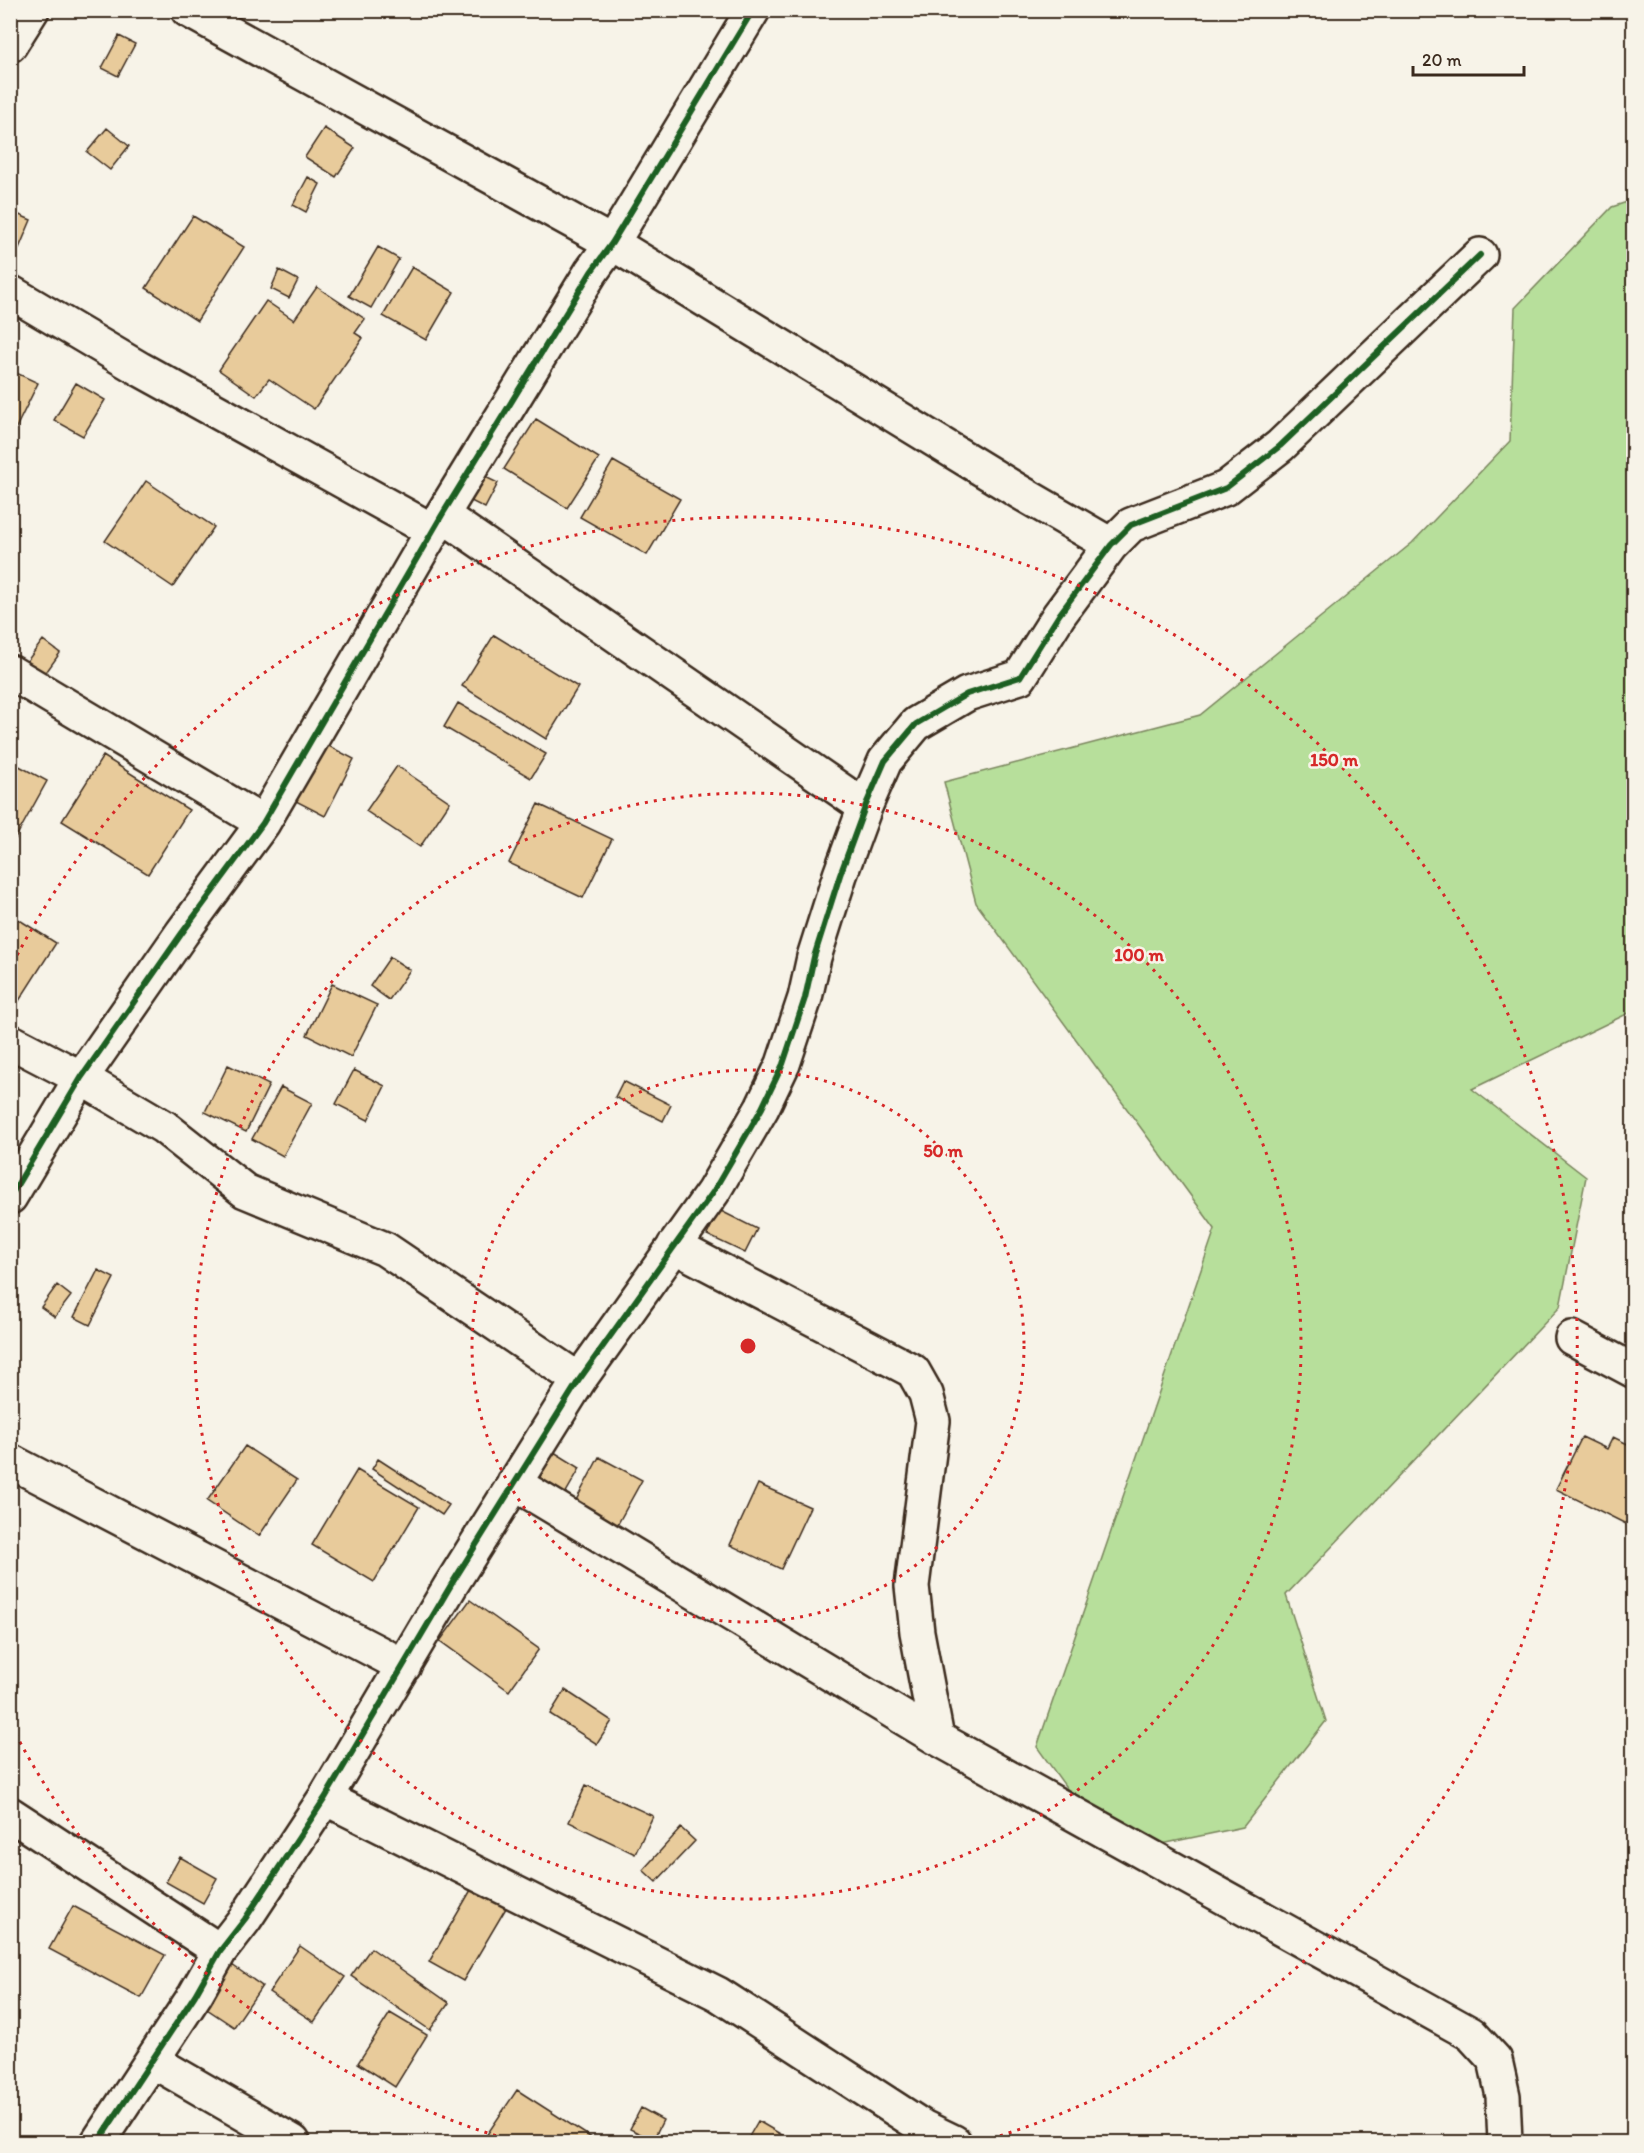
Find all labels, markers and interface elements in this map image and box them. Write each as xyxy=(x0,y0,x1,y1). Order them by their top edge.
scale bar xyxy=(1413,39,1524,77)
text: 20 m xyxy=(1422,49,1462,71)
text: 150 m xyxy=(1310,749,1359,771)
text: 100 m xyxy=(1114,944,1165,966)
text: 50 m xyxy=(923,1140,964,1162)
centre of rings xyxy=(738,1336,758,1356)

